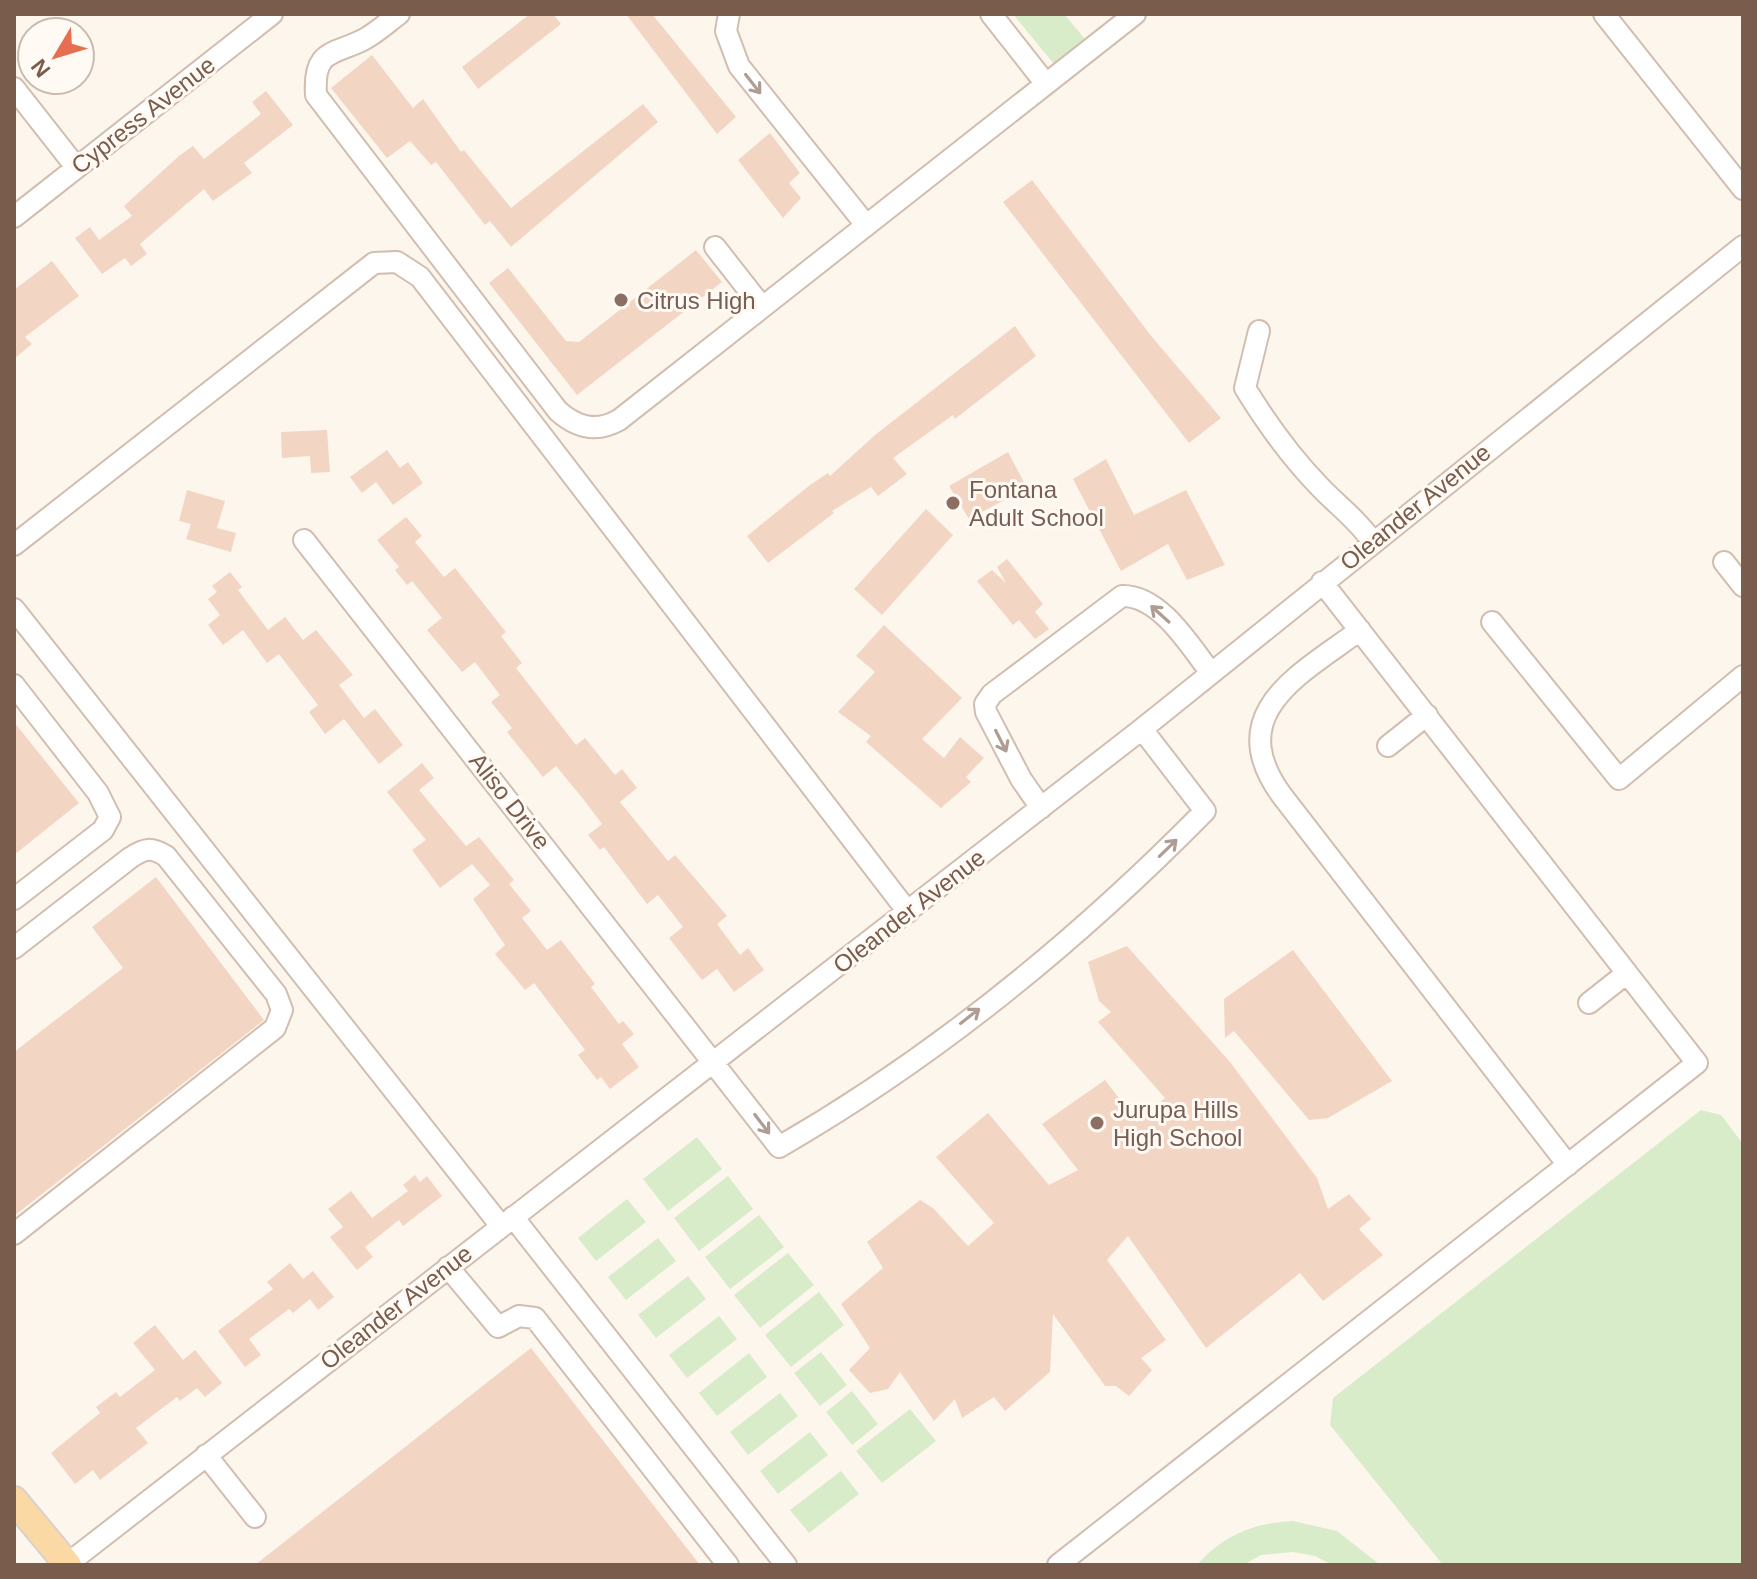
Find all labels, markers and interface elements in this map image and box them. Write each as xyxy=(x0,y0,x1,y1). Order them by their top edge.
north arrow xyxy=(16,16,96,96)
street label: Cypress Avenue xyxy=(66,51,220,179)
text: N xyxy=(26,54,55,82)
one-way arrow xyxy=(744,73,762,94)
place label: Citrus High xyxy=(637,287,756,314)
marker: Citrus High xyxy=(612,291,630,309)
street label: Oleander Avenue xyxy=(1335,438,1495,576)
place label: Fontana Adult School xyxy=(969,476,1104,531)
marker: Fontana Adult School xyxy=(944,494,962,512)
one-way arrow xyxy=(1150,606,1170,624)
one-way arrow xyxy=(994,728,1009,752)
street label: Aliso Drive xyxy=(464,747,556,855)
one-way arrow xyxy=(1158,838,1178,857)
street label: Oleander Avenue xyxy=(828,843,990,979)
one-way arrow xyxy=(959,1008,981,1025)
place label: Jurupa Hills High School xyxy=(1113,1096,1242,1151)
one-way arrow xyxy=(753,1113,770,1135)
marker: Jurupa Hills High School xyxy=(1088,1114,1106,1132)
street label: Oleander Avenue xyxy=(315,1239,477,1375)

